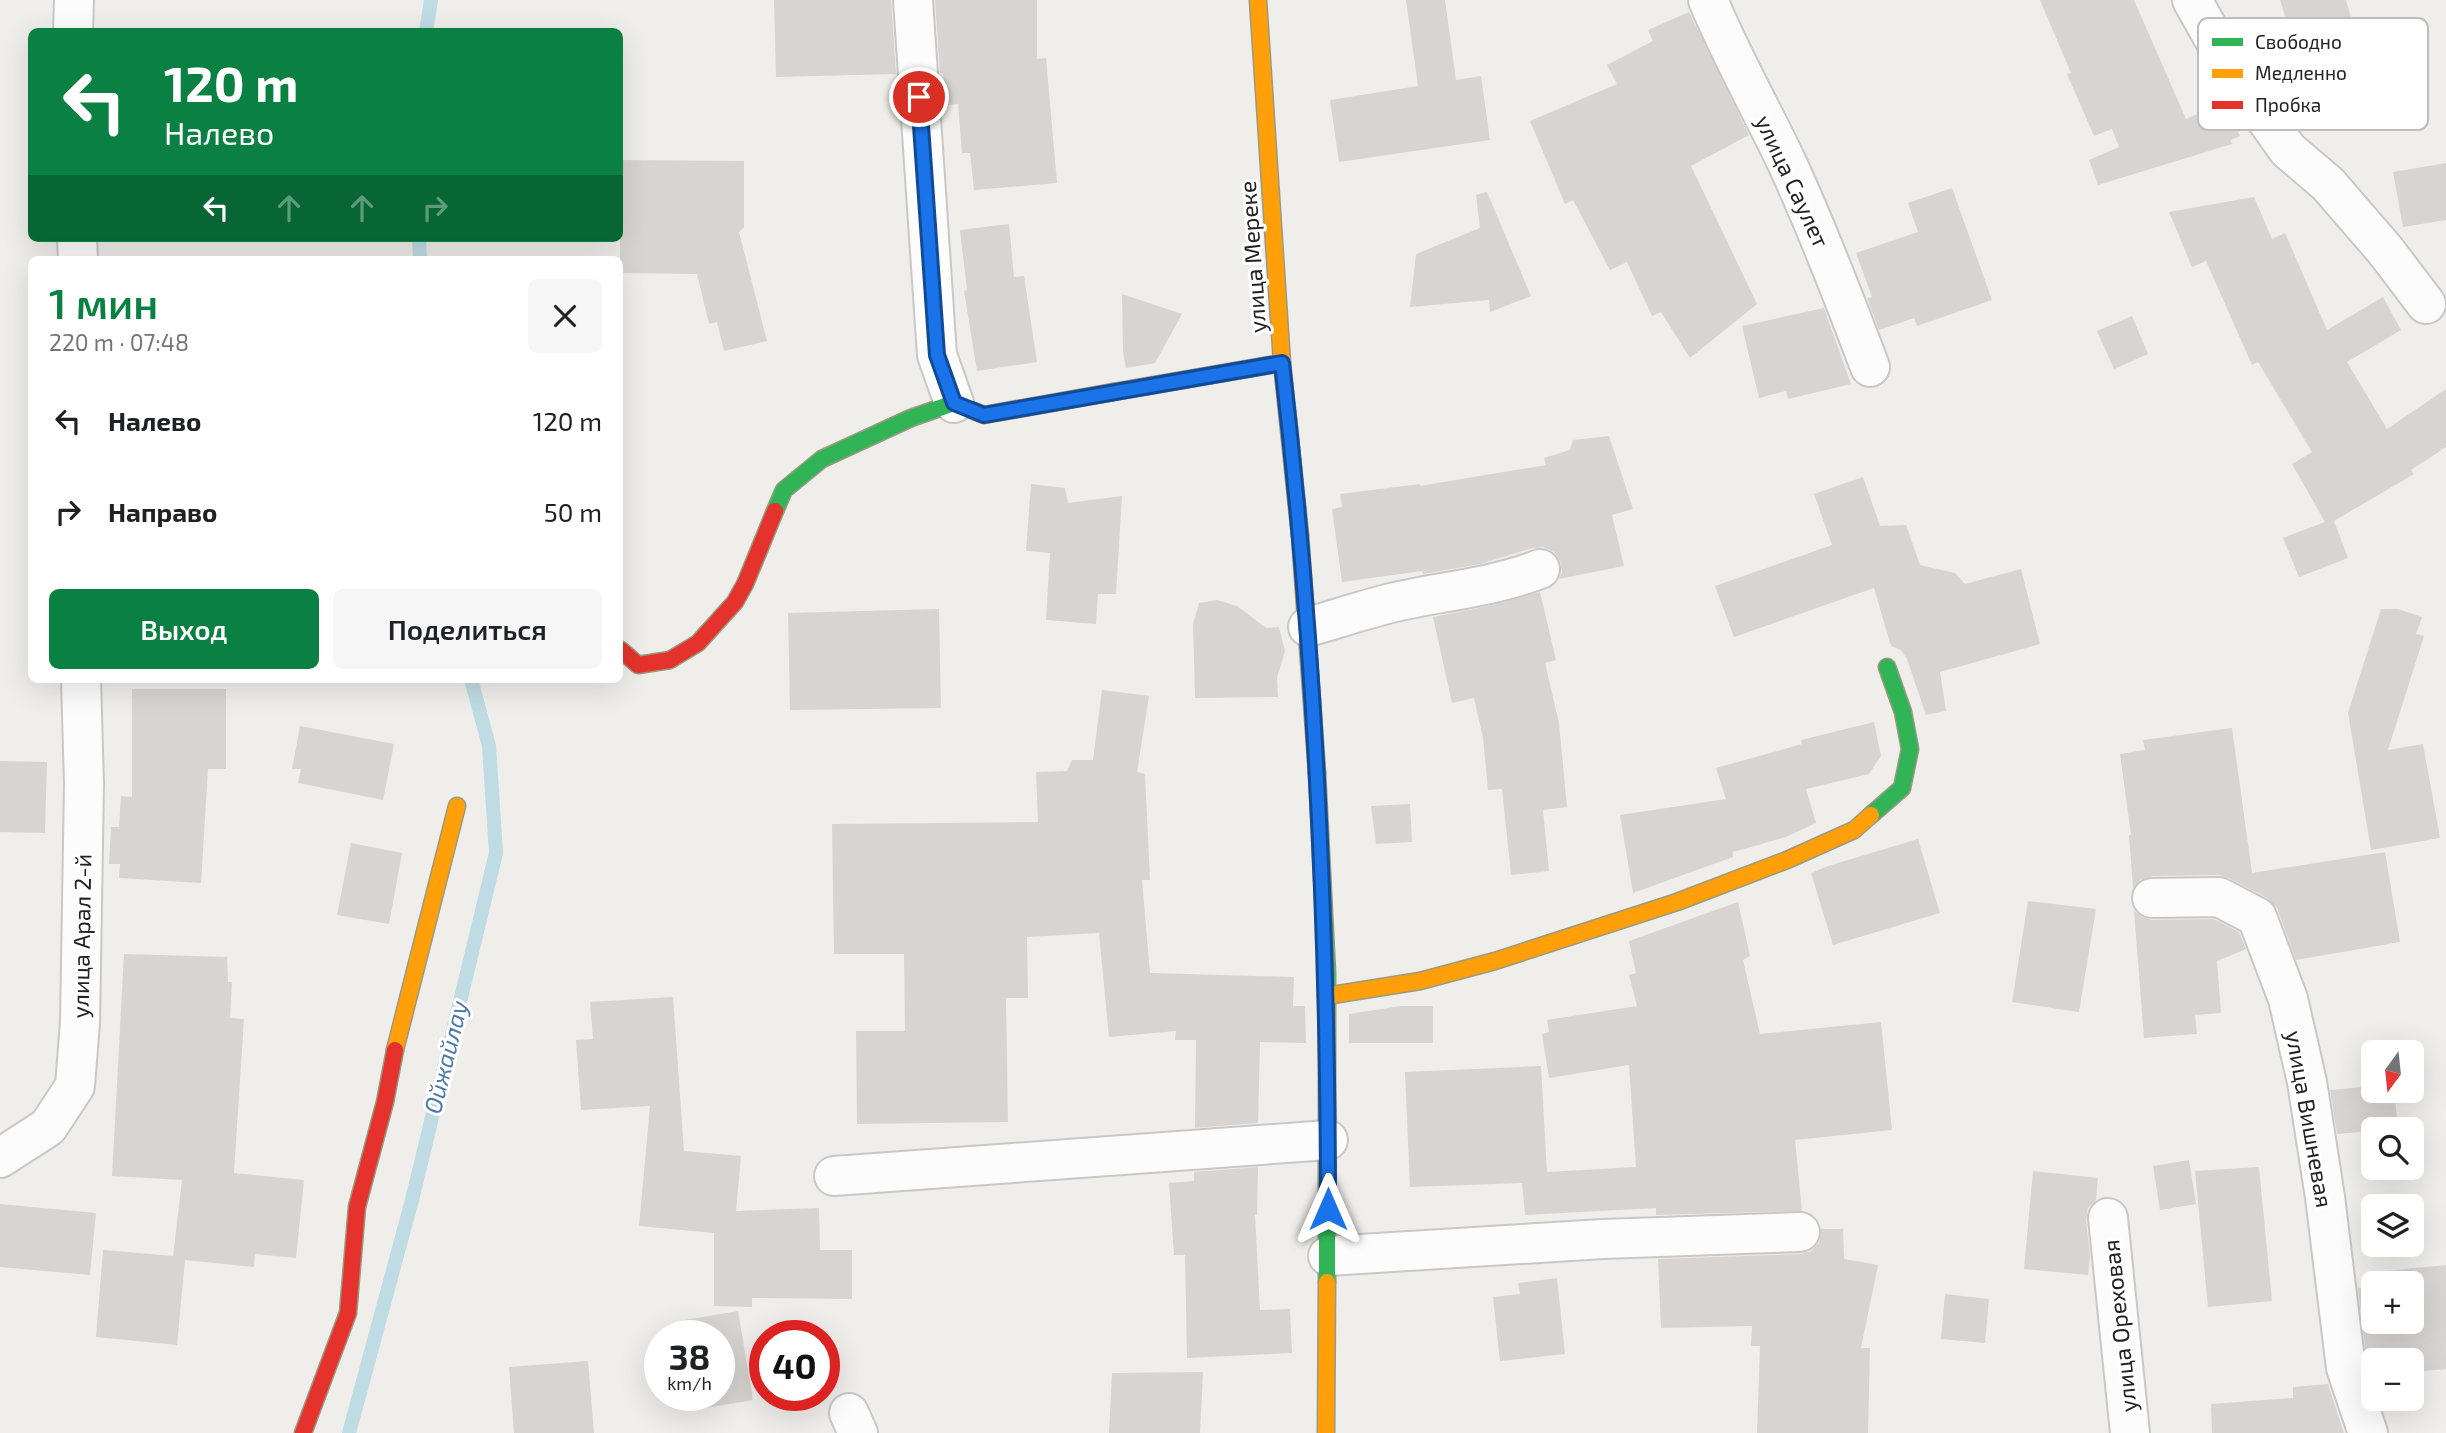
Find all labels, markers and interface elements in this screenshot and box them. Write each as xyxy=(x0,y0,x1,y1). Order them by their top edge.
legend xyxy=(2198,18,2428,130)
text: Свободно xyxy=(2255,30,2342,53)
text: 120 m xyxy=(164,53,298,112)
icon: left xyxy=(49,56,140,147)
text: Медленно xyxy=(2255,61,2347,84)
pin xyxy=(889,67,949,127)
icon: arrive xyxy=(900,78,938,116)
text: Пробка xyxy=(2255,93,2321,116)
street label: улица Саулет xyxy=(1749,110,1836,252)
text: Налево xyxy=(164,113,274,151)
street label: улица Мереке xyxy=(1233,180,1272,334)
icon: left xyxy=(197,189,235,227)
icon: ahead xyxy=(270,189,308,227)
icon: ahead xyxy=(343,189,381,227)
icon: right xyxy=(416,189,454,227)
text: 1 мин xyxy=(49,277,158,327)
button: close xyxy=(528,279,602,353)
text: 220 m · 07:48 xyxy=(49,328,189,356)
icon: left xyxy=(49,402,87,440)
text: Налево xyxy=(108,405,201,436)
text: 120 m xyxy=(533,405,602,436)
icon: right xyxy=(49,493,87,531)
text: Направо xyxy=(108,496,217,527)
text: 50 m xyxy=(544,496,602,527)
button: Выход xyxy=(49,589,319,669)
button: Поделиться xyxy=(333,589,602,669)
street label: улица Арал 2-й xyxy=(66,853,97,1019)
water label: Ойжайлау xyxy=(417,997,473,1117)
street label: улица Вишневая xyxy=(2280,1028,2339,1210)
north arrow xyxy=(2361,1040,2424,1102)
map controls xyxy=(2361,1040,2424,1411)
button: search xyxy=(2361,1117,2424,1180)
position arrow xyxy=(1291,1172,1365,1246)
button: layers xyxy=(2361,1194,2424,1257)
street label: улица Ореховая xyxy=(2096,1238,2143,1414)
button: + xyxy=(2361,1271,2424,1334)
speed limit sign: 40 xyxy=(749,1320,840,1411)
text: 38 xyxy=(669,1335,710,1377)
button: − xyxy=(2361,1348,2424,1411)
text: km/h xyxy=(667,1372,712,1394)

